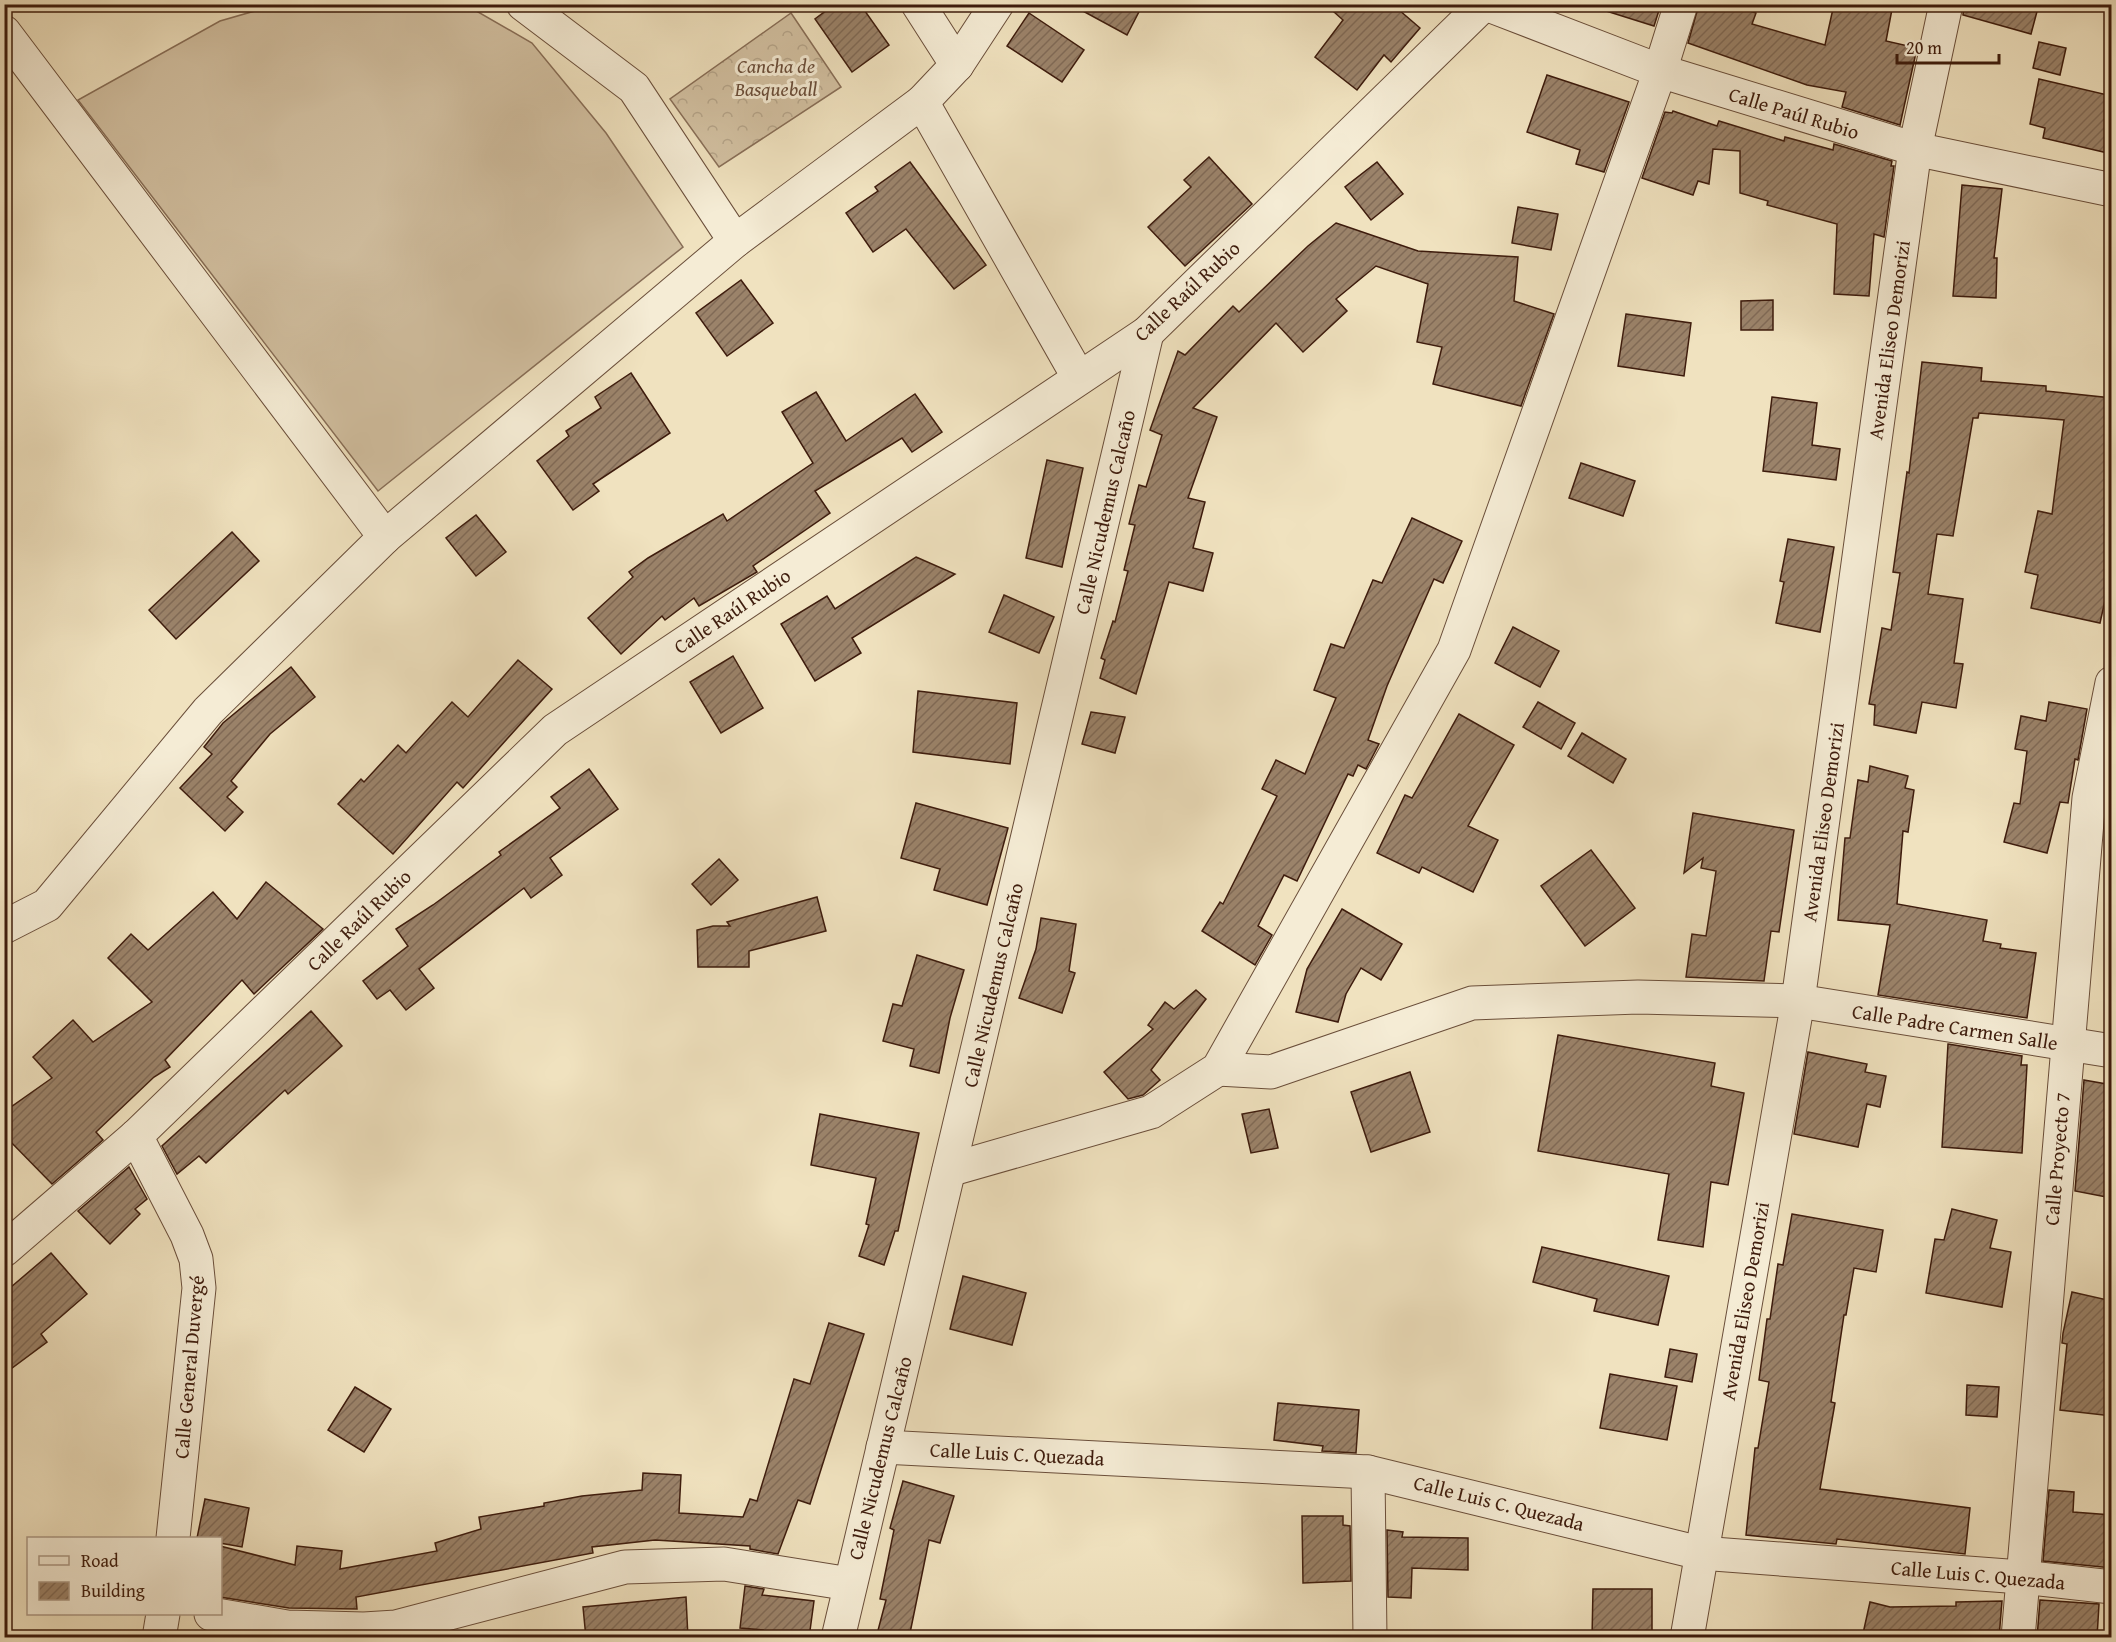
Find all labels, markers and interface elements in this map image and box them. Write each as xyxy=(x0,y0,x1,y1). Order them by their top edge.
scale bar xyxy=(1897,27,1999,65)
text: 20 m xyxy=(1906,34,1942,61)
park label: Cancha de Basqueball xyxy=(734,51,817,103)
street label: Calle Paúl Rubio xyxy=(1725,79,1863,146)
street label: Calle Raúl Rubio xyxy=(1127,234,1246,347)
street label: Avenida Eliseo Demorizi xyxy=(1860,238,1917,441)
street label: Calle Nicudemus Calcaño xyxy=(1067,407,1142,617)
street label: Calle Raúl Rubio xyxy=(667,561,796,661)
street label: Avenida Eliseo Demorizi xyxy=(1794,720,1851,923)
street label: Calle Raúl Rubio xyxy=(300,862,418,977)
street label: Calle Nicudemus Calcaño xyxy=(955,880,1030,1090)
street label: Calle Padre Carmen Salle xyxy=(1850,996,2060,1057)
street label: Calle Proyecto 7 xyxy=(2036,1091,2077,1227)
street label: Avenida Eliseo Demorizi xyxy=(1713,1199,1776,1402)
street label: Calle General Duvergé xyxy=(166,1274,211,1460)
street label: Calle Nicudemus Calcaño xyxy=(840,1353,919,1563)
street label: Calle Luis C. Quezada xyxy=(929,1434,1106,1473)
street label: Calle Luis C. Quezada xyxy=(1411,1467,1588,1538)
legend xyxy=(27,1537,222,1615)
text: Road xyxy=(81,1547,119,1574)
street label: Calle Luis C. Quezada xyxy=(1890,1552,2067,1597)
text: Building xyxy=(81,1577,145,1604)

